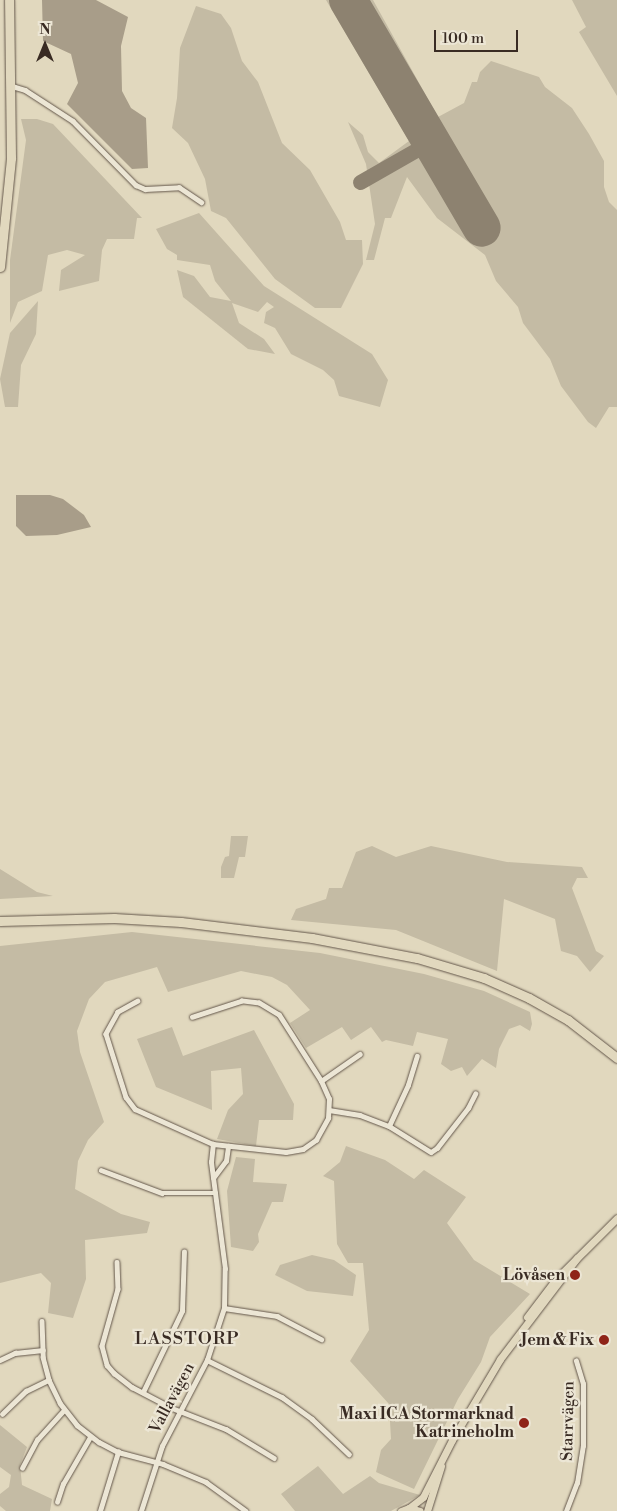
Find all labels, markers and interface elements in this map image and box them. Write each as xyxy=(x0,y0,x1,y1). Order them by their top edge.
north arrow xyxy=(20,20,70,70)
scale bar xyxy=(437,20,521,52)
text: N xyxy=(39,21,51,39)
text: 100 m xyxy=(442,29,484,48)
place label: Lövåsen xyxy=(503,1265,565,1285)
marker: Lövåsen xyxy=(569,1269,581,1281)
district label: LASSTORP xyxy=(133,1328,241,1350)
place label: Jem & Fix xyxy=(521,1330,594,1350)
marker: Jem & Fix xyxy=(598,1334,610,1346)
street label: Vallavägen xyxy=(145,1359,199,1437)
street label: Starrvägen xyxy=(558,1381,578,1461)
place label: Maxi ICA Stormarknad Katrineholm xyxy=(339,1404,514,1442)
marker: Maxi ICA Stormarknad Katrineholm xyxy=(518,1417,530,1429)

